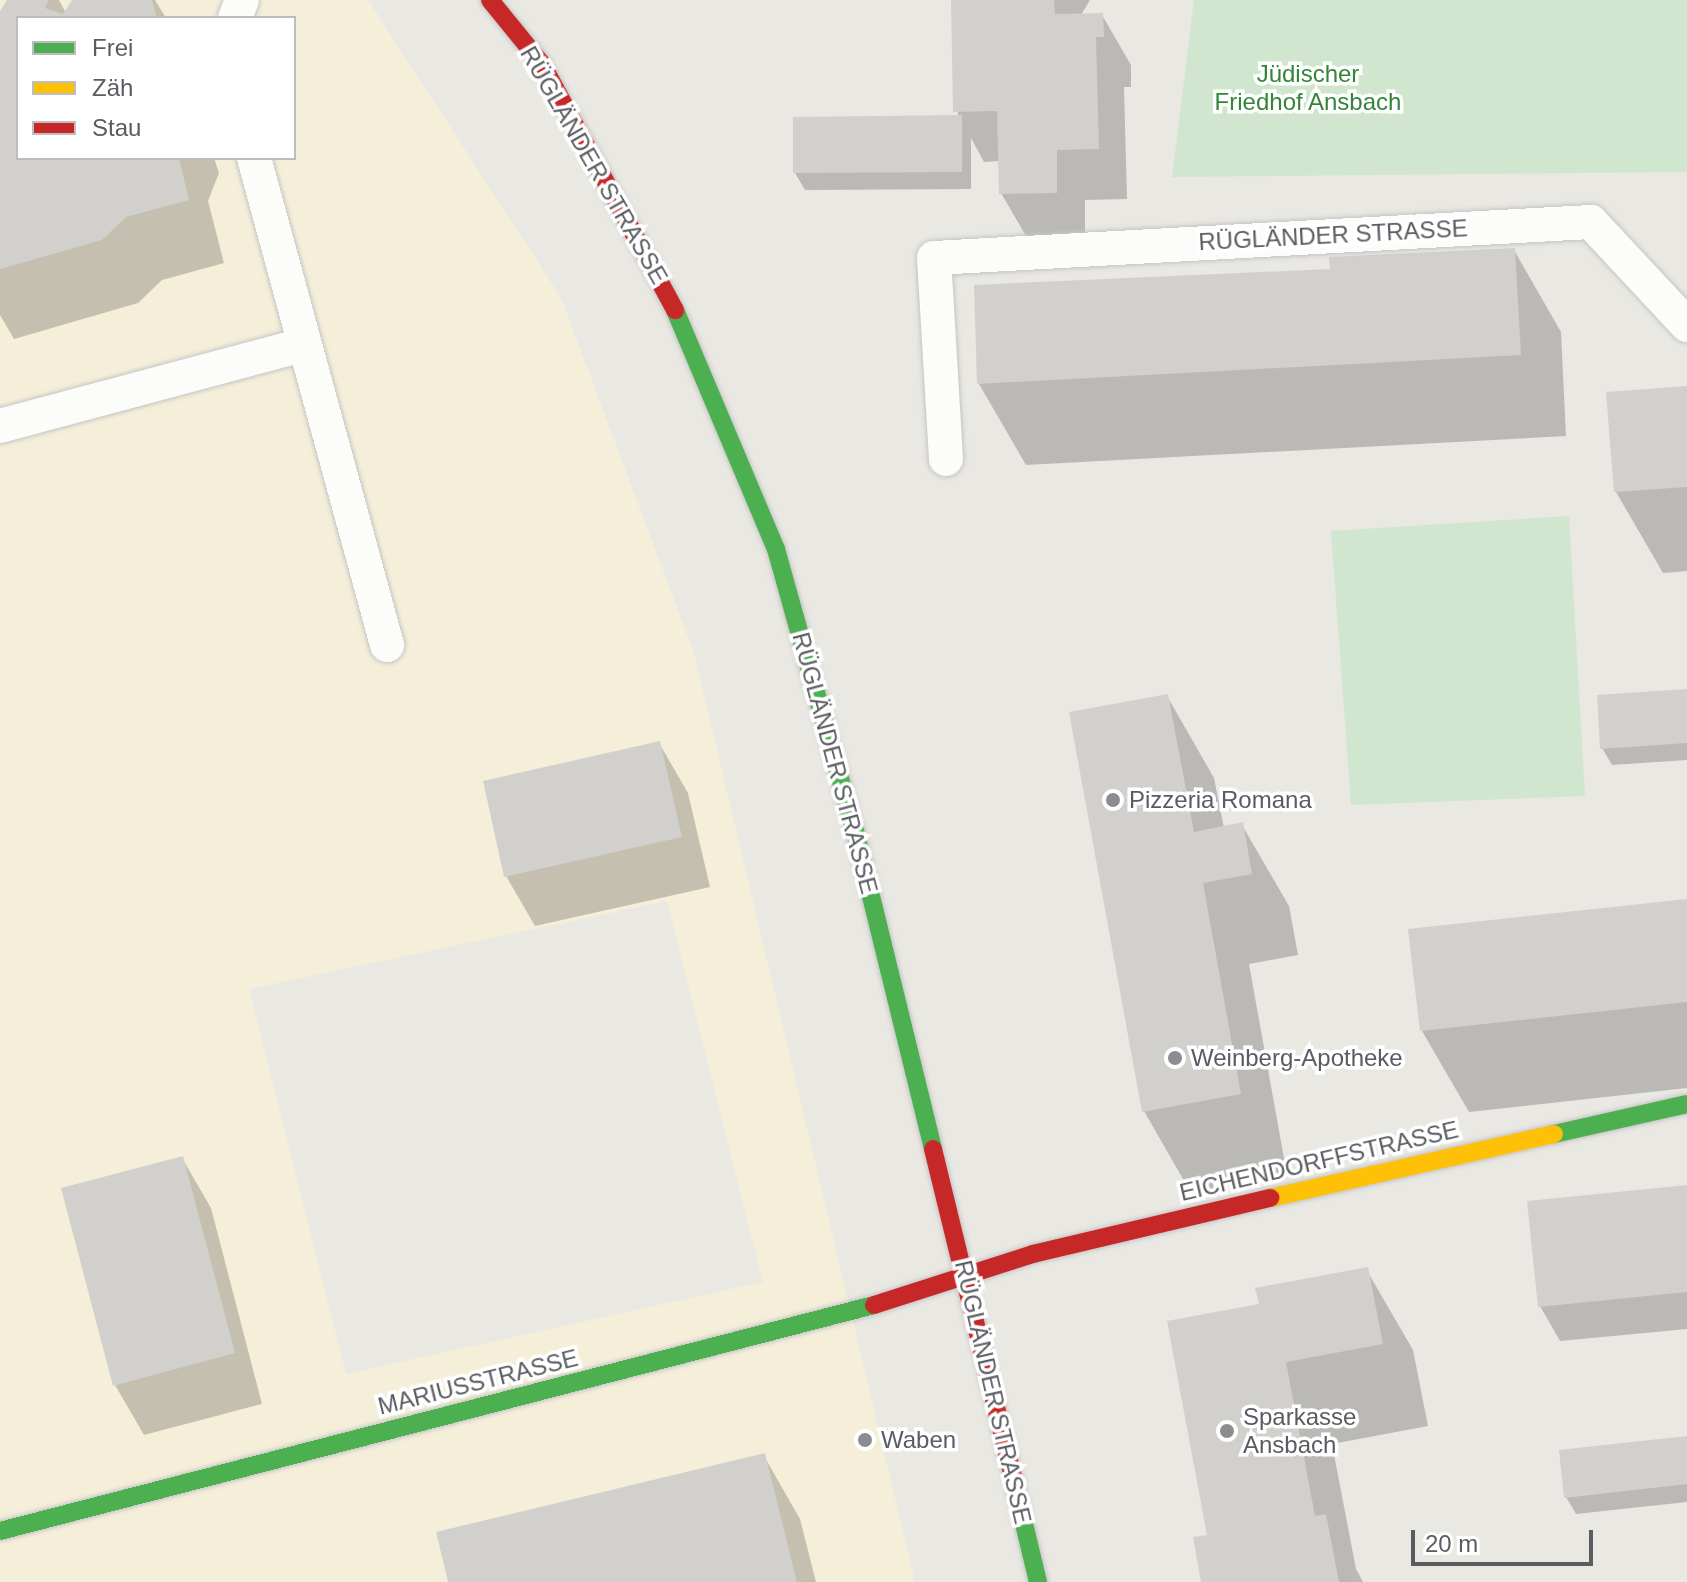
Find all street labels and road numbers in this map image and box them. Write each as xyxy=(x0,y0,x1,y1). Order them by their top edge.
street label: RÜGLÄNDER STRASSE xyxy=(514,41,674,289)
street label: RÜGLÄNDER STRASSE xyxy=(1198,214,1468,256)
street label: RÜGLÄNDER STRASSE xyxy=(786,629,884,897)
street label: EICHENDORFFSTRASSE xyxy=(1177,1115,1461,1207)
street label: RÜGLÄNDER STRASSE xyxy=(949,1258,1037,1526)
street label: MARIUSSTRASSE xyxy=(375,1343,581,1421)

